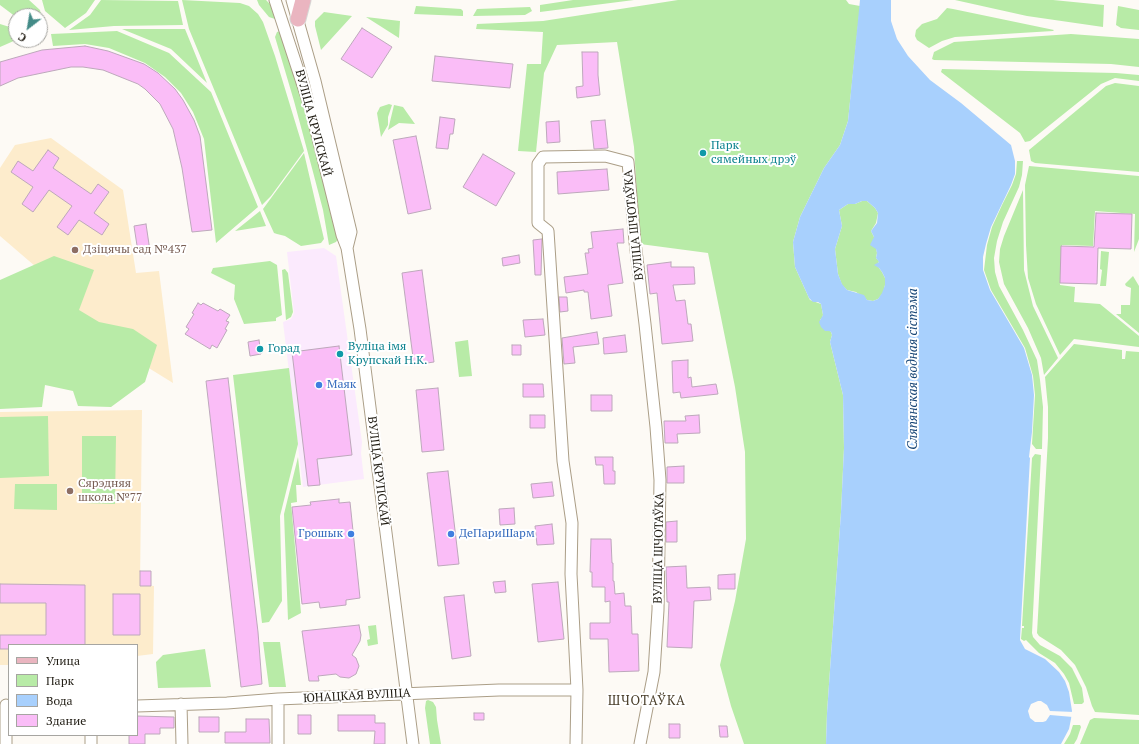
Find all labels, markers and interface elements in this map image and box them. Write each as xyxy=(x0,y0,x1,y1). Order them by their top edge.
north arrow xyxy=(8,8,48,48)
text: С xyxy=(16,30,29,45)
street label: ВУЛІЦА КРУПСКАЙ xyxy=(292,68,334,178)
place label: Парк сямейных дрэў xyxy=(711,139,796,167)
marker: Парк сямейных дрэў xyxy=(698,148,708,158)
street label: ВУЛІЦА ШЧОТАЎКА xyxy=(621,169,647,281)
place label: Дзіцячы сад №437 xyxy=(83,243,187,257)
marker: Дзіцячы сад №437 xyxy=(70,245,80,255)
water label: Сляпянская водная сістэма xyxy=(905,288,921,450)
place label: Вуліца імя Крупскай Н.К. xyxy=(348,340,427,368)
place label: Горад xyxy=(268,342,300,356)
marker: Горад xyxy=(255,344,265,354)
marker: Вуліца імя Крупскай Н.К. xyxy=(335,349,345,359)
place label: Маяк xyxy=(327,378,356,392)
marker: Маяк xyxy=(314,380,324,390)
street label: ВУЛІЦА КРУПСКАЙ xyxy=(364,415,392,527)
place label: Сярэдняя школа №77 xyxy=(78,477,142,505)
marker: Сярэдняя школа №77 xyxy=(65,486,75,496)
street label: ВУЛІЦА ШЧОТАЎКА xyxy=(651,492,667,604)
place label: Грошык xyxy=(298,527,343,541)
place label: ДеПариШарм xyxy=(459,527,535,541)
marker: Грошык xyxy=(346,529,356,539)
marker: ДеПариШарм xyxy=(446,529,456,539)
legend xyxy=(8,644,138,736)
text: Улица xyxy=(46,653,80,668)
text: Парк xyxy=(46,673,74,688)
street label: ЮНАЦКАЯ ВУЛІЦА xyxy=(303,686,411,706)
text: Вода xyxy=(46,693,73,708)
district label: ШЧОТАЎКА xyxy=(608,693,686,709)
text: Здание xyxy=(46,713,86,728)

